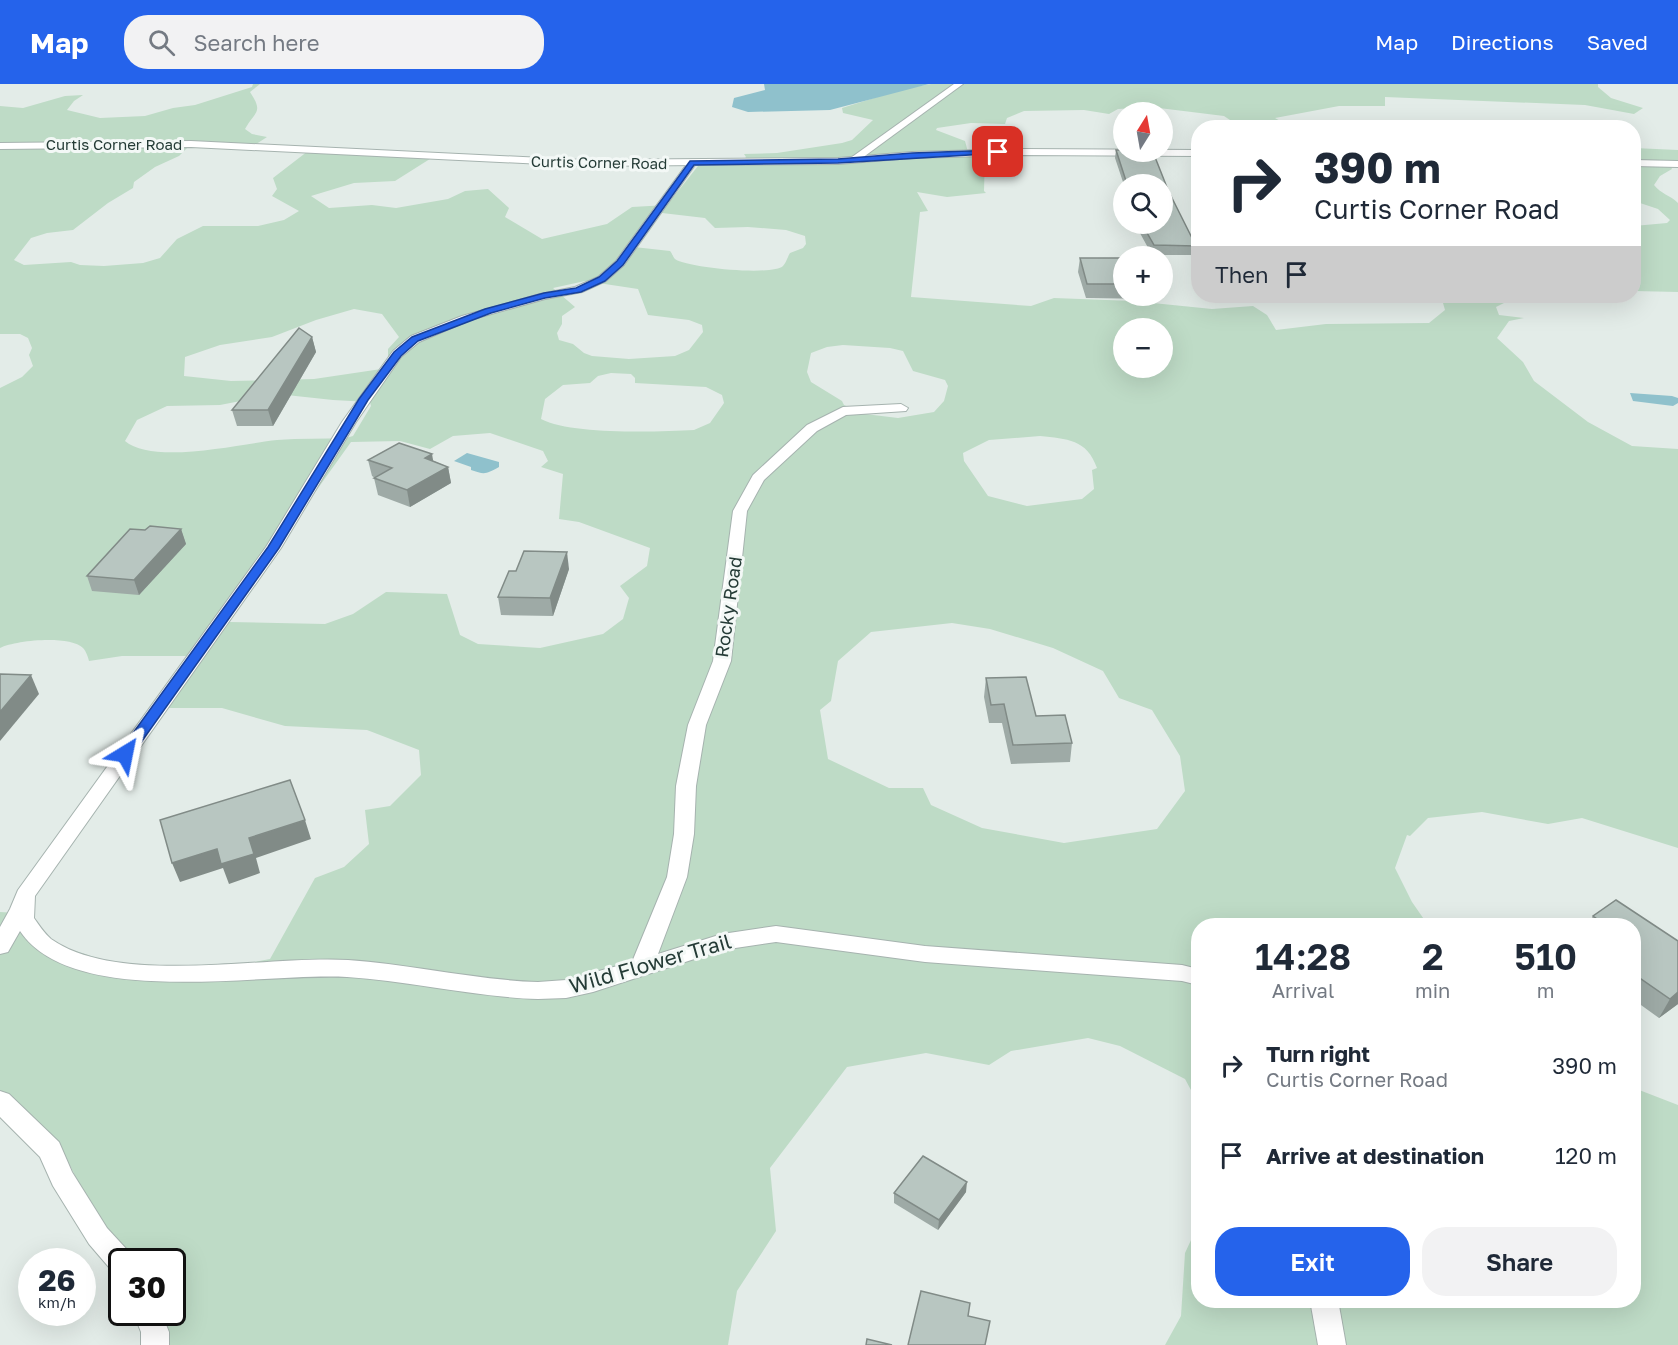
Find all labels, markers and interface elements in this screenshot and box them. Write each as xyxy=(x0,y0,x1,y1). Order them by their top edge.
search box xyxy=(124,15,544,69)
text: Map xyxy=(30,26,88,59)
icon: search xyxy=(145,26,178,59)
text: Search here xyxy=(193,29,319,56)
text: Map xyxy=(1375,29,1418,55)
text: Directions xyxy=(1451,29,1554,55)
text: Saved xyxy=(1587,29,1648,55)
north arrow xyxy=(1113,102,1173,162)
map controls xyxy=(1113,102,1173,378)
pin xyxy=(972,126,1023,177)
street label: Curtis Corner Road xyxy=(46,135,182,153)
icon: arrive xyxy=(981,135,1014,168)
text: 390 m xyxy=(1314,142,1441,192)
icon: right xyxy=(1215,144,1293,222)
street label: Curtis Corner Road xyxy=(531,152,667,172)
button: search xyxy=(1113,174,1173,234)
text: Curtis Corner Road xyxy=(1314,193,1560,225)
button: + xyxy=(1113,246,1173,306)
icon: arrive xyxy=(1280,258,1313,291)
text: Then xyxy=(1215,261,1268,288)
button: − xyxy=(1113,318,1173,378)
street label: Rocky Road xyxy=(710,555,746,659)
position arrow xyxy=(93,722,157,786)
street label: Wild Flower Trail xyxy=(566,927,734,999)
text: 14:28 xyxy=(1255,935,1351,978)
text: 2 xyxy=(1422,935,1443,978)
text: 510 xyxy=(1514,935,1577,978)
text: Arrival xyxy=(1272,978,1334,1002)
text: min xyxy=(1415,978,1450,1002)
text: m xyxy=(1537,978,1555,1002)
text: Turn right xyxy=(1266,1040,1370,1067)
icon: right xyxy=(1215,1049,1248,1082)
text: 390 m xyxy=(1552,1052,1617,1079)
text: Curtis Corner Road xyxy=(1266,1067,1448,1091)
icon: arrive xyxy=(1215,1139,1248,1172)
text: Arrive at destination xyxy=(1266,1142,1484,1169)
text: 120 m xyxy=(1555,1142,1617,1169)
button: Exit xyxy=(1215,1227,1410,1296)
button: Share xyxy=(1422,1227,1617,1296)
speed limit sign: 30 xyxy=(108,1248,186,1326)
text: 26 xyxy=(38,1262,76,1298)
text: km/h xyxy=(38,1293,76,1311)

